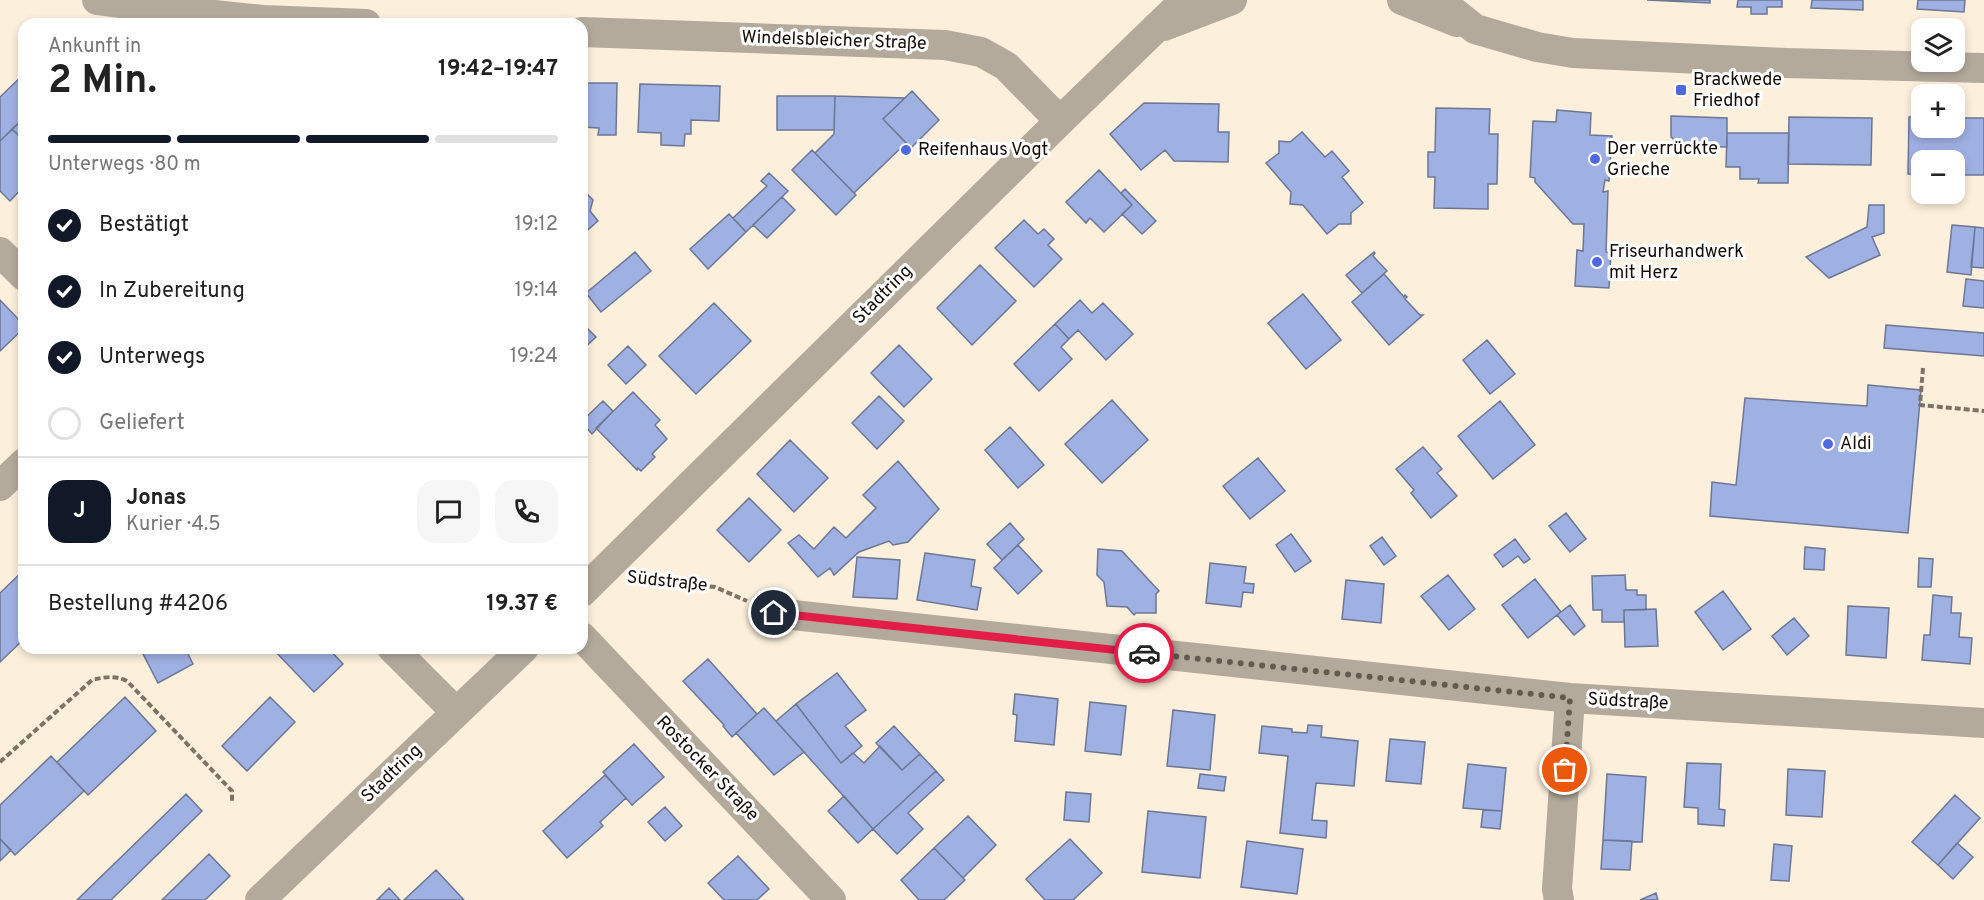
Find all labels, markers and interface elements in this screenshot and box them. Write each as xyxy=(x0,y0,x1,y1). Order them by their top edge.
map controls xyxy=(1911,18,1965,204)
button: layers xyxy=(1911,18,1965,72)
street label: Windelsbleicher Straße xyxy=(741,26,927,56)
text: Ankunft in xyxy=(48,34,141,60)
text: 19:42–19:47 xyxy=(438,56,558,83)
text: 2 Min. xyxy=(48,58,157,107)
place label: Brackwede Friedhof xyxy=(1693,69,1782,113)
marker: Brackwede Friedhof xyxy=(1674,83,1688,97)
button: + xyxy=(1911,84,1965,138)
place label: Der verrückte Grieche xyxy=(1607,138,1718,182)
place label: Reifenhaus Vogt xyxy=(918,139,1048,162)
marker: Reifenhaus Vogt xyxy=(899,143,913,157)
button: − xyxy=(1911,150,1965,204)
text: Unterwegs · 80 m xyxy=(48,152,201,178)
marker: Der verrückte Grieche xyxy=(1588,152,1602,166)
icon: check xyxy=(48,209,81,242)
text: Bestätigt xyxy=(99,212,189,239)
text: 19:12 xyxy=(514,212,558,238)
place label: Friseurhandwerk mit Herz xyxy=(1609,241,1744,285)
marker: Friseurhandwerk mit Herz xyxy=(1590,255,1604,269)
street label: Stadtring xyxy=(848,260,918,330)
icon: check xyxy=(48,275,81,308)
text: In Zubereitung xyxy=(99,278,245,305)
text: 19:14 xyxy=(515,278,558,304)
icon: check xyxy=(48,341,81,374)
text: Unterwegs xyxy=(99,344,205,371)
text: 19:24 xyxy=(510,344,558,370)
text: Geliefert xyxy=(99,410,185,437)
place label: Aldi xyxy=(1840,433,1872,456)
marker: Aldi xyxy=(1821,437,1835,451)
button: chat xyxy=(417,480,480,543)
button: phone xyxy=(495,480,558,543)
text: Jonas xyxy=(126,485,187,512)
text: J xyxy=(73,498,86,525)
text: Kurier · 4.5 xyxy=(126,512,221,538)
street label: Südstraße xyxy=(625,566,709,598)
pin xyxy=(748,587,799,638)
text: Bestellung #4206 xyxy=(48,591,228,618)
text: 19.37 € xyxy=(486,591,558,618)
icon: home xyxy=(757,596,790,629)
courier xyxy=(1114,623,1174,683)
icon: car xyxy=(1128,637,1161,670)
street label: Südstraße xyxy=(1587,688,1669,716)
street label: Rostocker Straße xyxy=(651,711,763,827)
street label: Stadtring xyxy=(357,740,427,808)
pin xyxy=(1539,744,1590,795)
icon: bag xyxy=(1548,753,1581,786)

